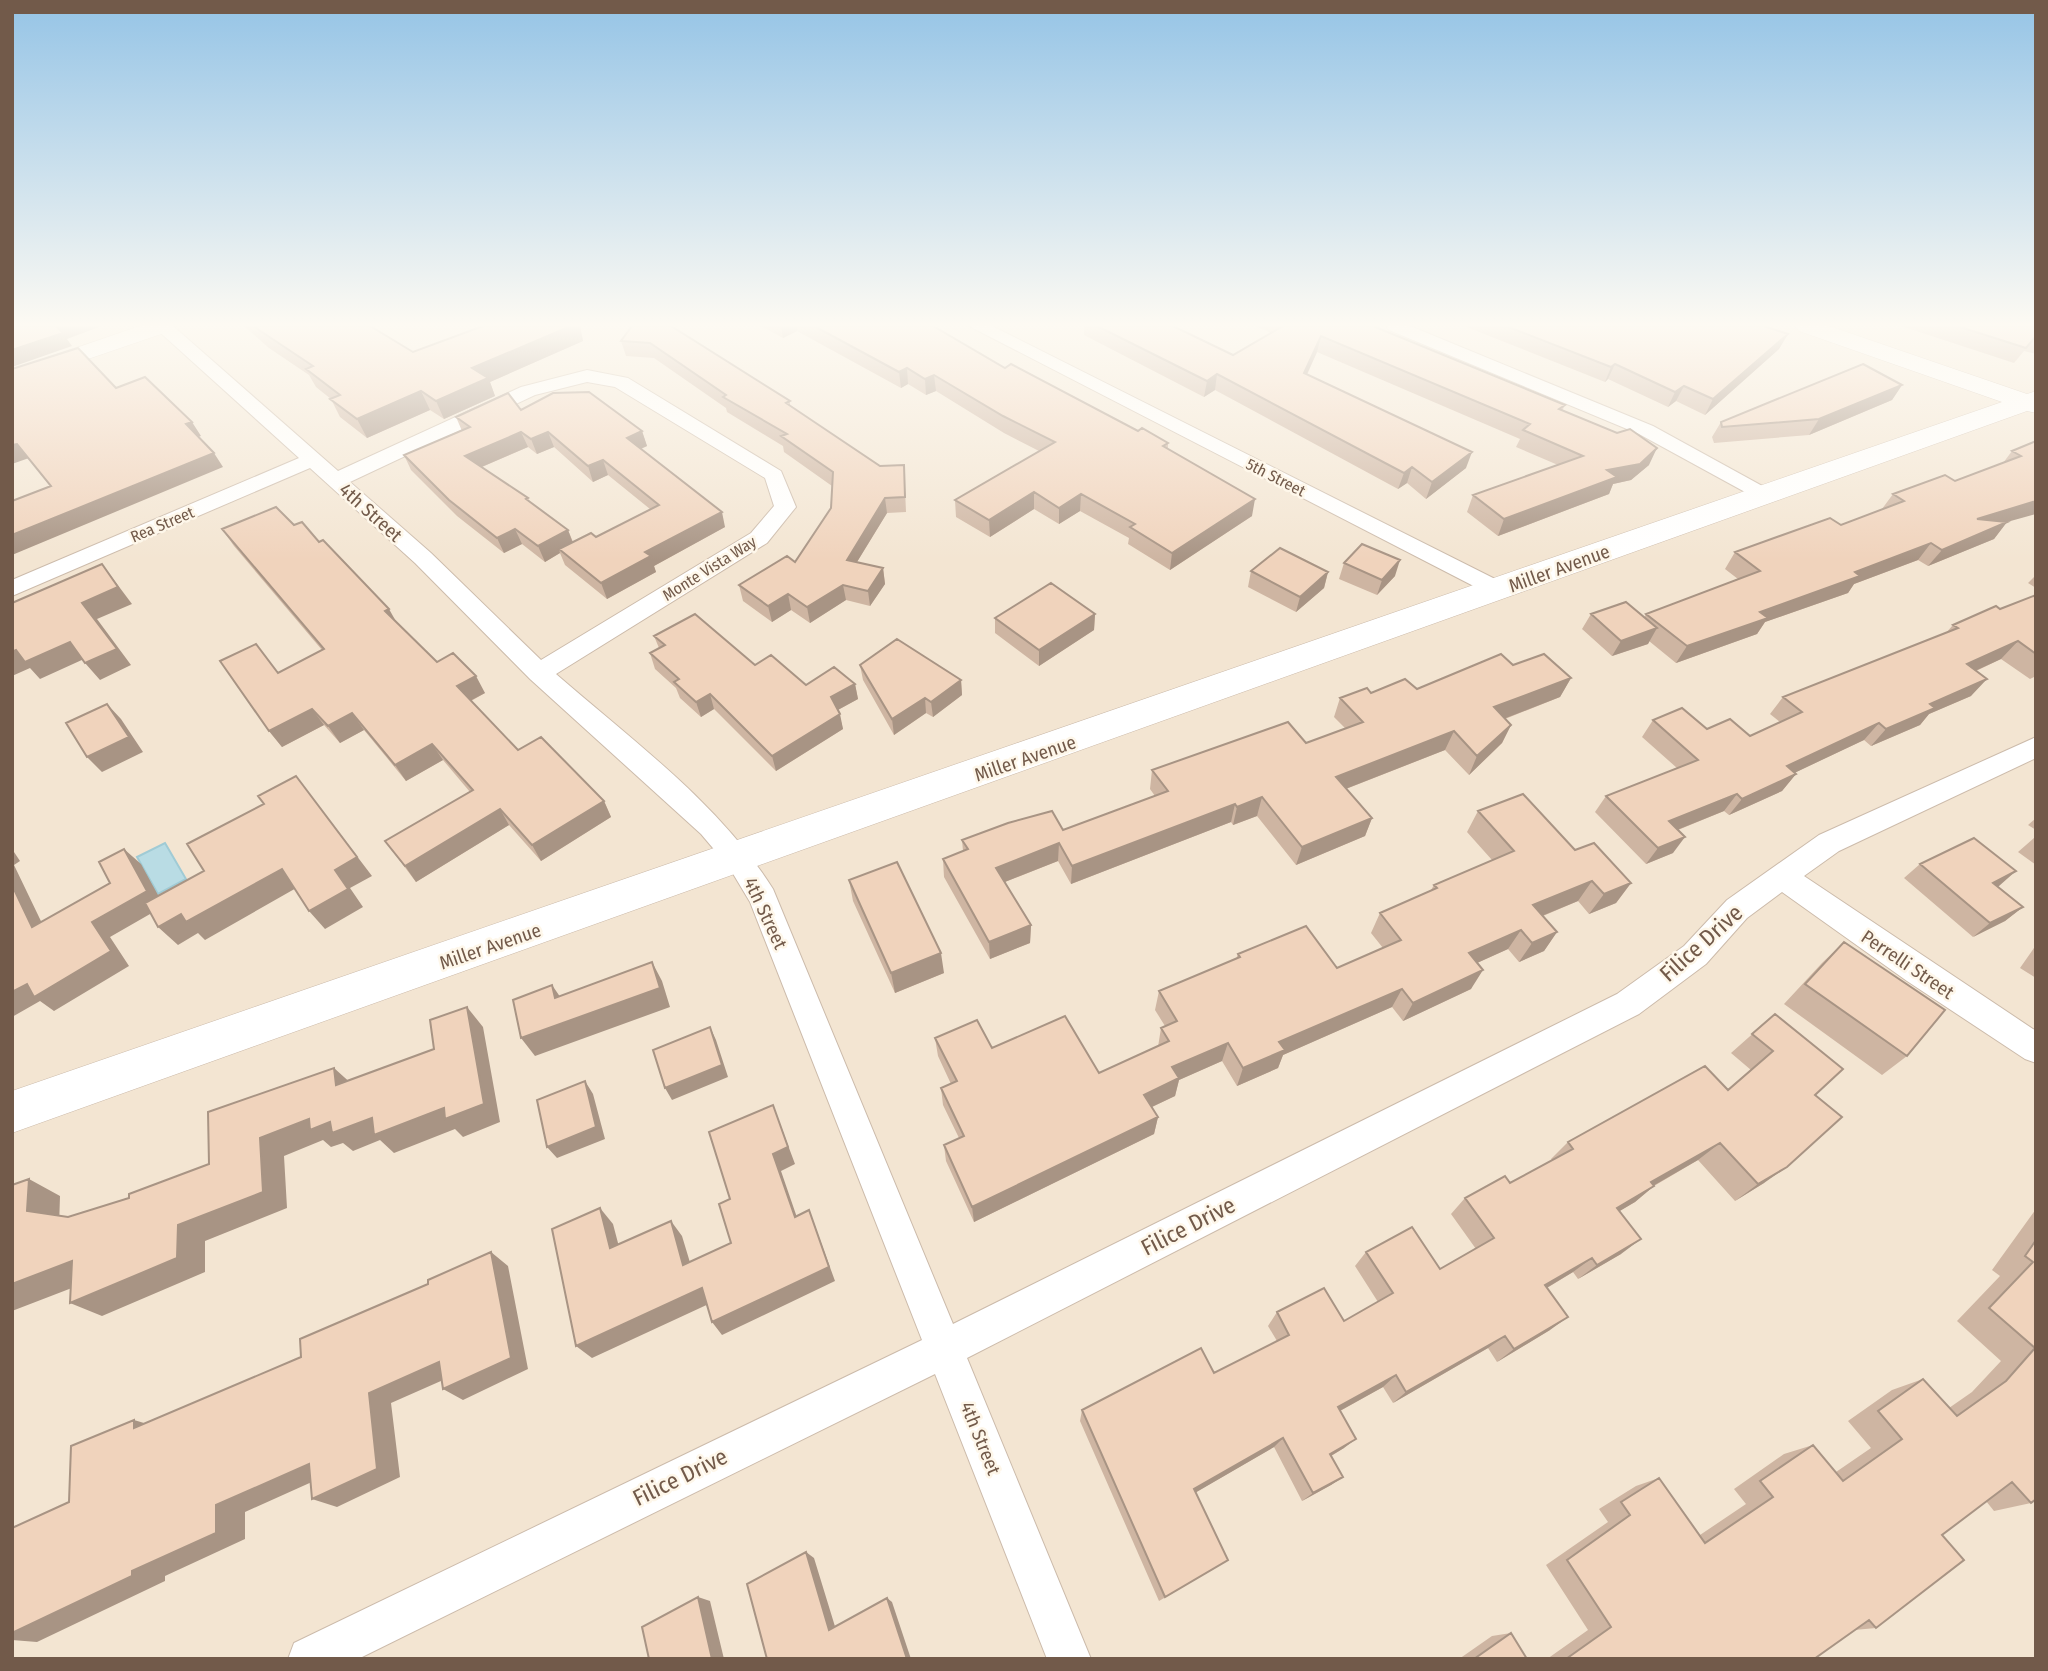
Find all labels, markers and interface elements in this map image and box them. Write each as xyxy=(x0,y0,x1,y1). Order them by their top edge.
street label: 5th Street xyxy=(1243,454,1309,501)
street label: 4th Street xyxy=(335,478,407,547)
street label: Rea Street xyxy=(128,502,198,546)
street label: Monte Vista Way xyxy=(659,532,760,605)
street label: Miller Avenue xyxy=(1506,540,1613,597)
street label: Miller Avenue xyxy=(971,730,1079,787)
street label: 4th Street xyxy=(739,874,792,953)
street label: Filice Drive xyxy=(1654,899,1748,987)
street label: Miller Avenue xyxy=(436,918,544,975)
street label: Perrelli Street xyxy=(1857,925,1959,1004)
street label: Filice Drive xyxy=(1136,1190,1240,1262)
street label: 4th Street xyxy=(956,1398,1006,1479)
street label: Filice Drive xyxy=(628,1442,732,1512)

